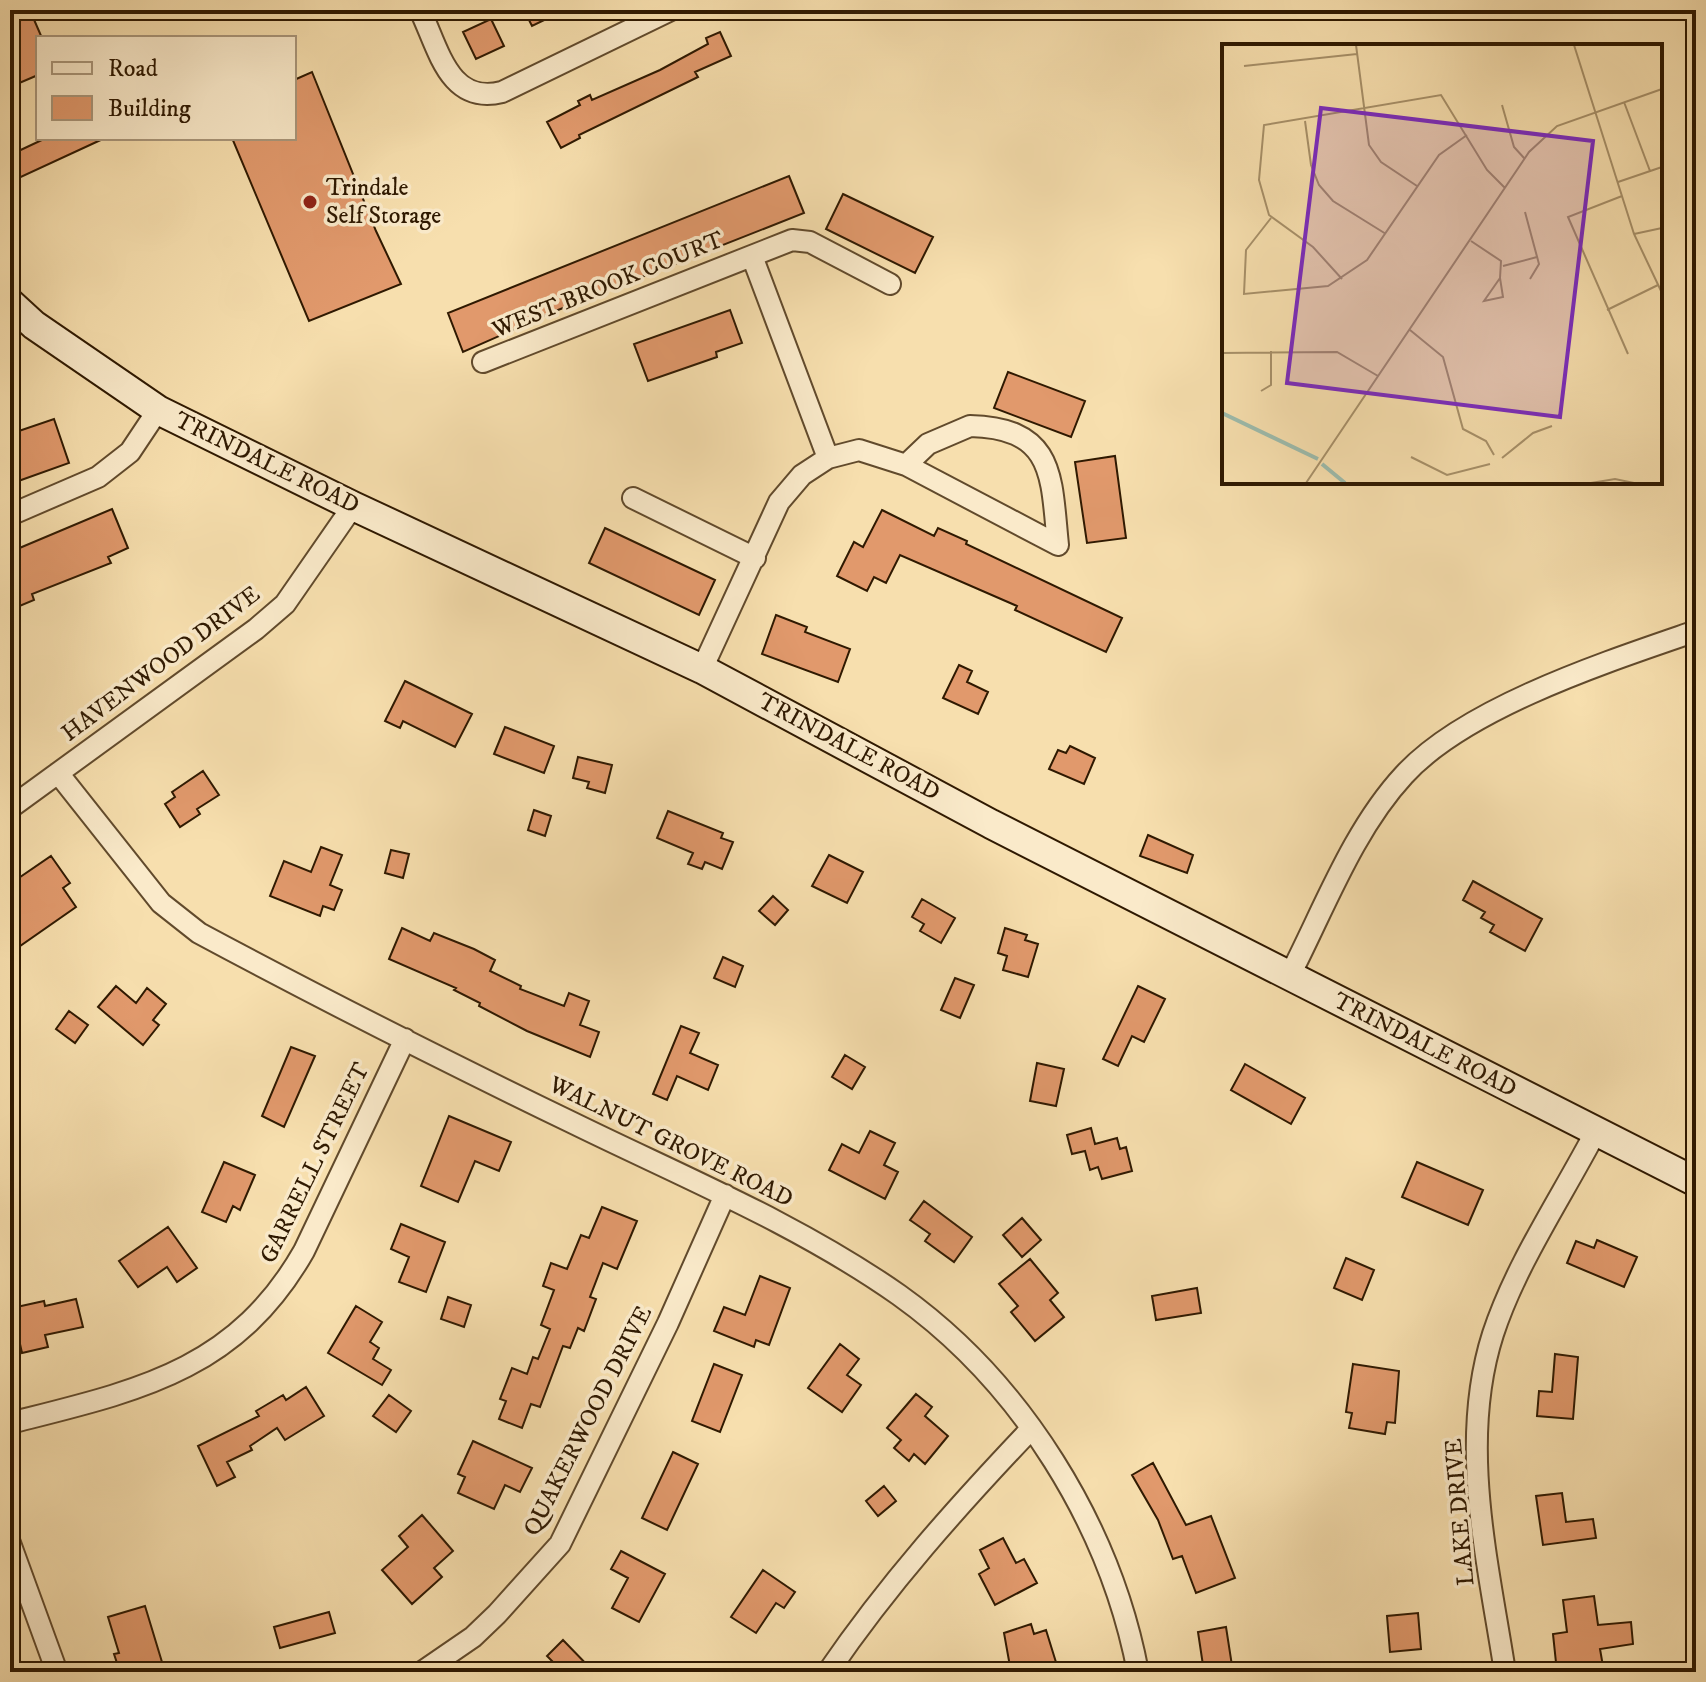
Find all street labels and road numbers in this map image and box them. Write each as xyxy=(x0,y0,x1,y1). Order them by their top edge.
street label: WEST BROOK COURT xyxy=(487,225,728,346)
street label: TRINDALE ROAD xyxy=(170,405,364,521)
street label: HAVENWOOD DRIVE xyxy=(56,580,266,748)
street label: TRINDALE ROAD xyxy=(753,686,945,808)
street label: TRINDALE ROAD xyxy=(1328,986,1522,1104)
street label: GARRELL STREET xyxy=(253,1058,377,1268)
street label: WALNUT GROVE ROAD xyxy=(543,1069,798,1214)
street label: QUAKERWOOD DRIVE xyxy=(517,1301,659,1541)
street label: LAKE DRIVE xyxy=(1439,1437,1481,1587)

